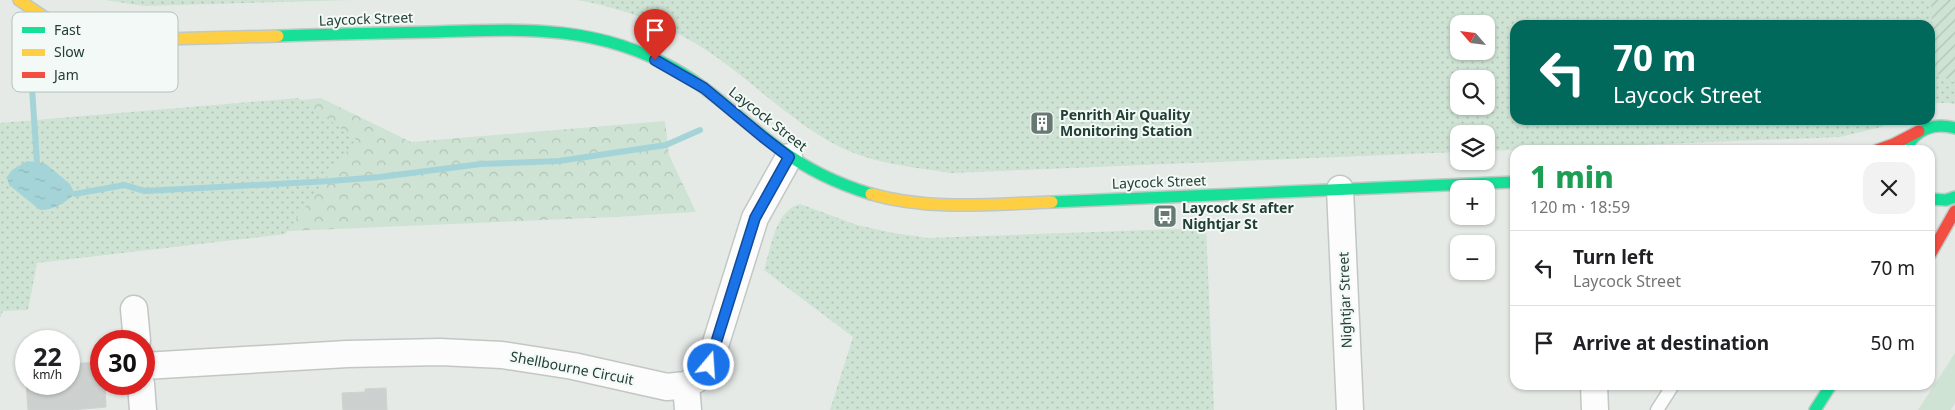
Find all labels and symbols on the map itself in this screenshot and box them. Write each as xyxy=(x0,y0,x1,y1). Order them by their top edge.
street label: Laycock Street xyxy=(318,7,414,30)
pin xyxy=(634,9,676,60)
legend xyxy=(12,12,178,92)
north arrow xyxy=(1450,15,1495,60)
text: Fast xyxy=(54,20,81,39)
text: Slow xyxy=(54,42,85,61)
text: Jam xyxy=(52,65,79,84)
street label: Laycock Street xyxy=(725,82,811,155)
place label: Penrith Air Quality Monitoring Station xyxy=(1060,105,1192,140)
building icon: Penrith Air Quality Monitoring Station xyxy=(1029,110,1055,136)
street label: Laycock Street xyxy=(1111,170,1207,193)
place label: Laycock St after Nightjar St xyxy=(1182,198,1294,233)
bus stop icon: Laycock St after Nightjar St xyxy=(1152,203,1178,229)
street label: Nightjar Street xyxy=(1333,251,1356,349)
speed limit sign: 30 xyxy=(90,330,155,395)
position arrow xyxy=(682,338,734,390)
street label: Shellbourne Circuit xyxy=(509,346,635,389)

